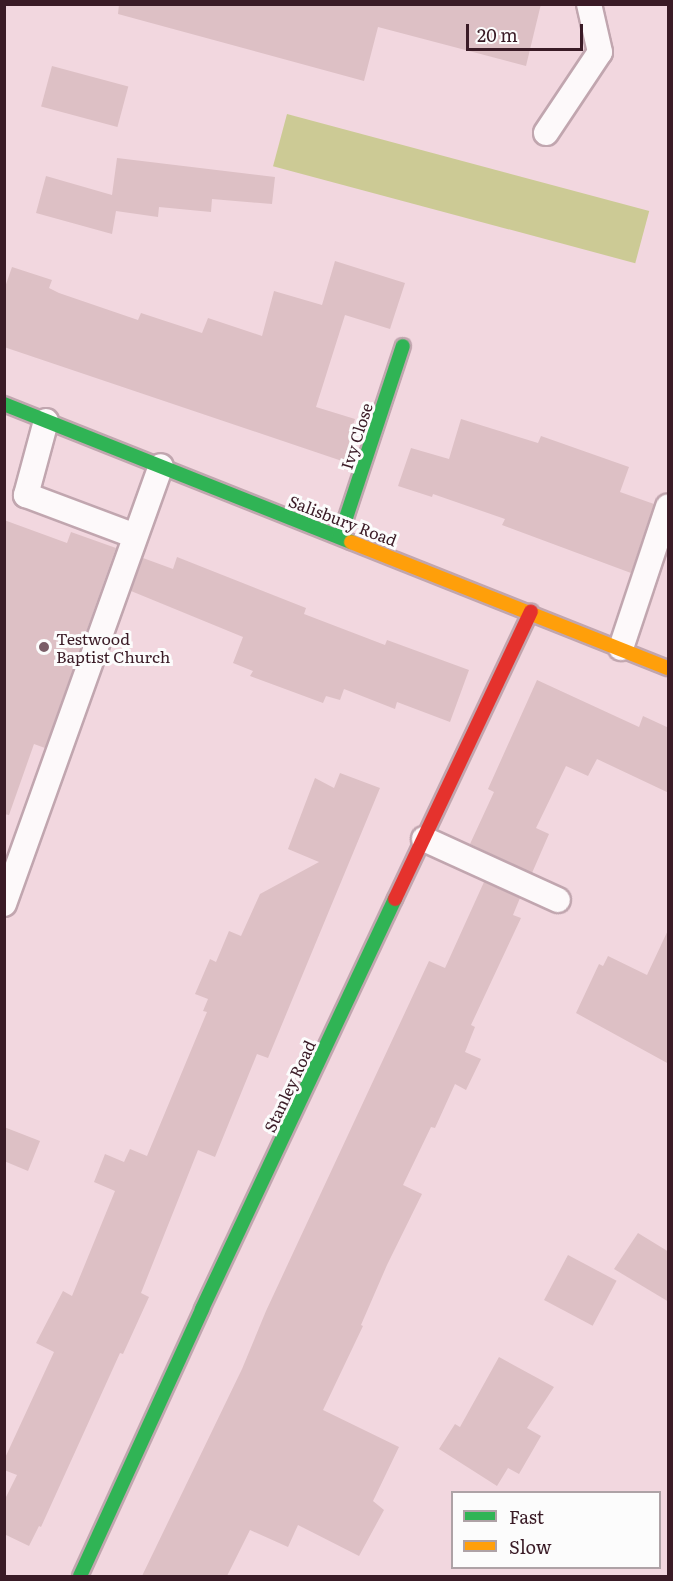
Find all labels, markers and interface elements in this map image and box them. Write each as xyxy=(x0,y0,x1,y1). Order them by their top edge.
scale bar xyxy=(469,12,586,50)
text: 20 m xyxy=(477,21,518,48)
street label: Ivy Close xyxy=(336,400,376,472)
street label: Salisbury Road xyxy=(286,491,400,549)
place label: Testwood Baptist Church xyxy=(56,628,170,666)
marker: Testwood Baptist Church xyxy=(37,640,51,654)
street label: Stanley Road xyxy=(259,1037,319,1135)
legend xyxy=(451,1491,661,1569)
text: Fast xyxy=(509,1503,544,1530)
text: Slow xyxy=(509,1533,551,1560)

